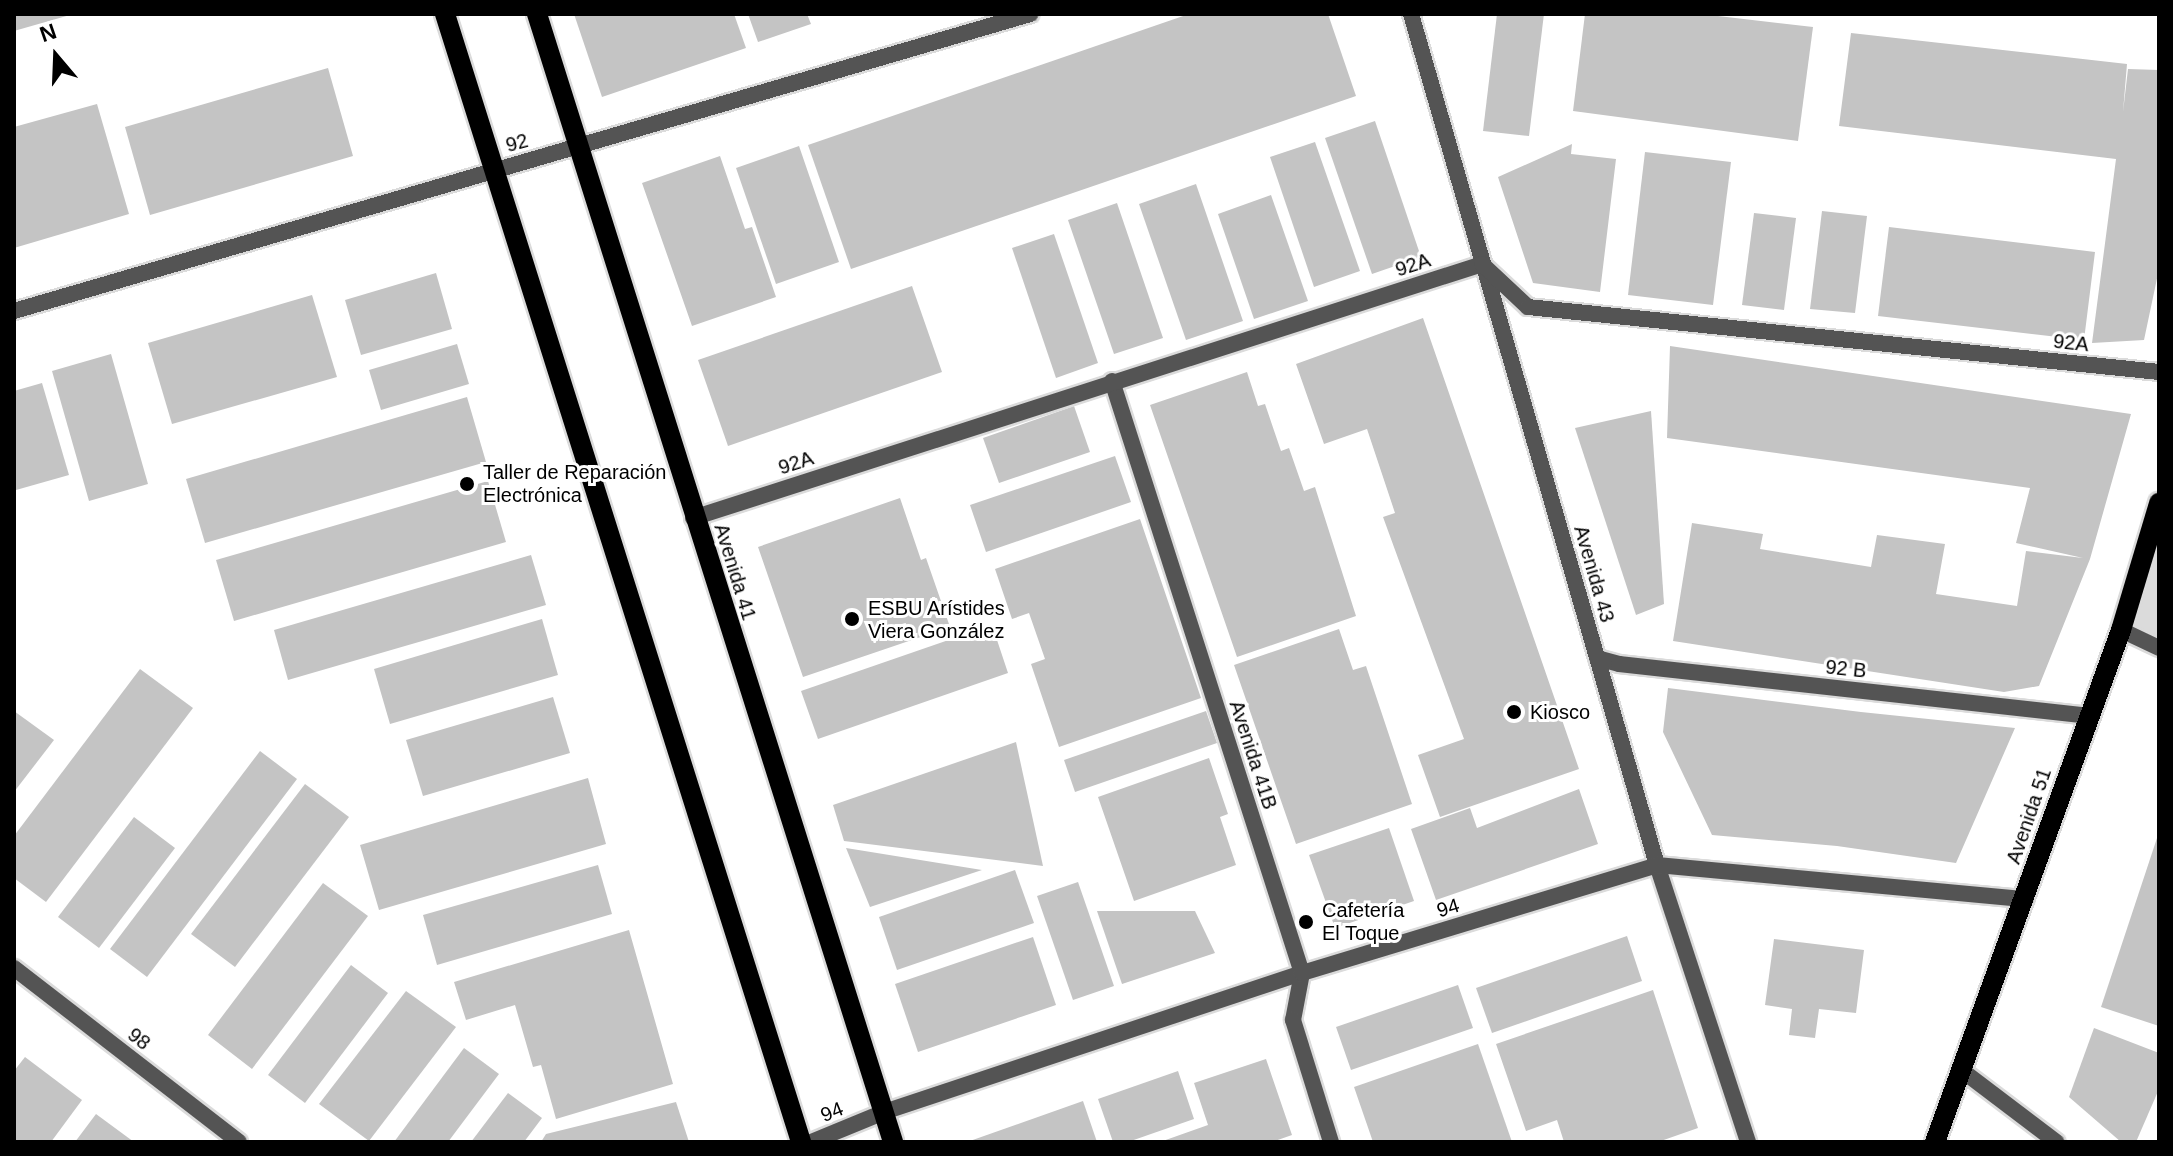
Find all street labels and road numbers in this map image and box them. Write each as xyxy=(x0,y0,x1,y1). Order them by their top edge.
street label: 92 xyxy=(503,129,531,157)
street label: 92A xyxy=(1392,248,1434,282)
street label: 92A xyxy=(2052,329,2090,357)
street label: 92A xyxy=(775,446,817,480)
street label: Avenida 41 xyxy=(709,521,761,623)
street label: Avenida 43 xyxy=(1569,523,1619,625)
street label: 92 B xyxy=(1824,655,1868,683)
street label: Avenida 41B xyxy=(1224,698,1282,812)
street label: Avenida 51 xyxy=(2001,765,2057,867)
street label: 94 xyxy=(1434,893,1462,923)
street label: 98 xyxy=(123,1023,155,1055)
street label: 94 xyxy=(817,1097,847,1127)

